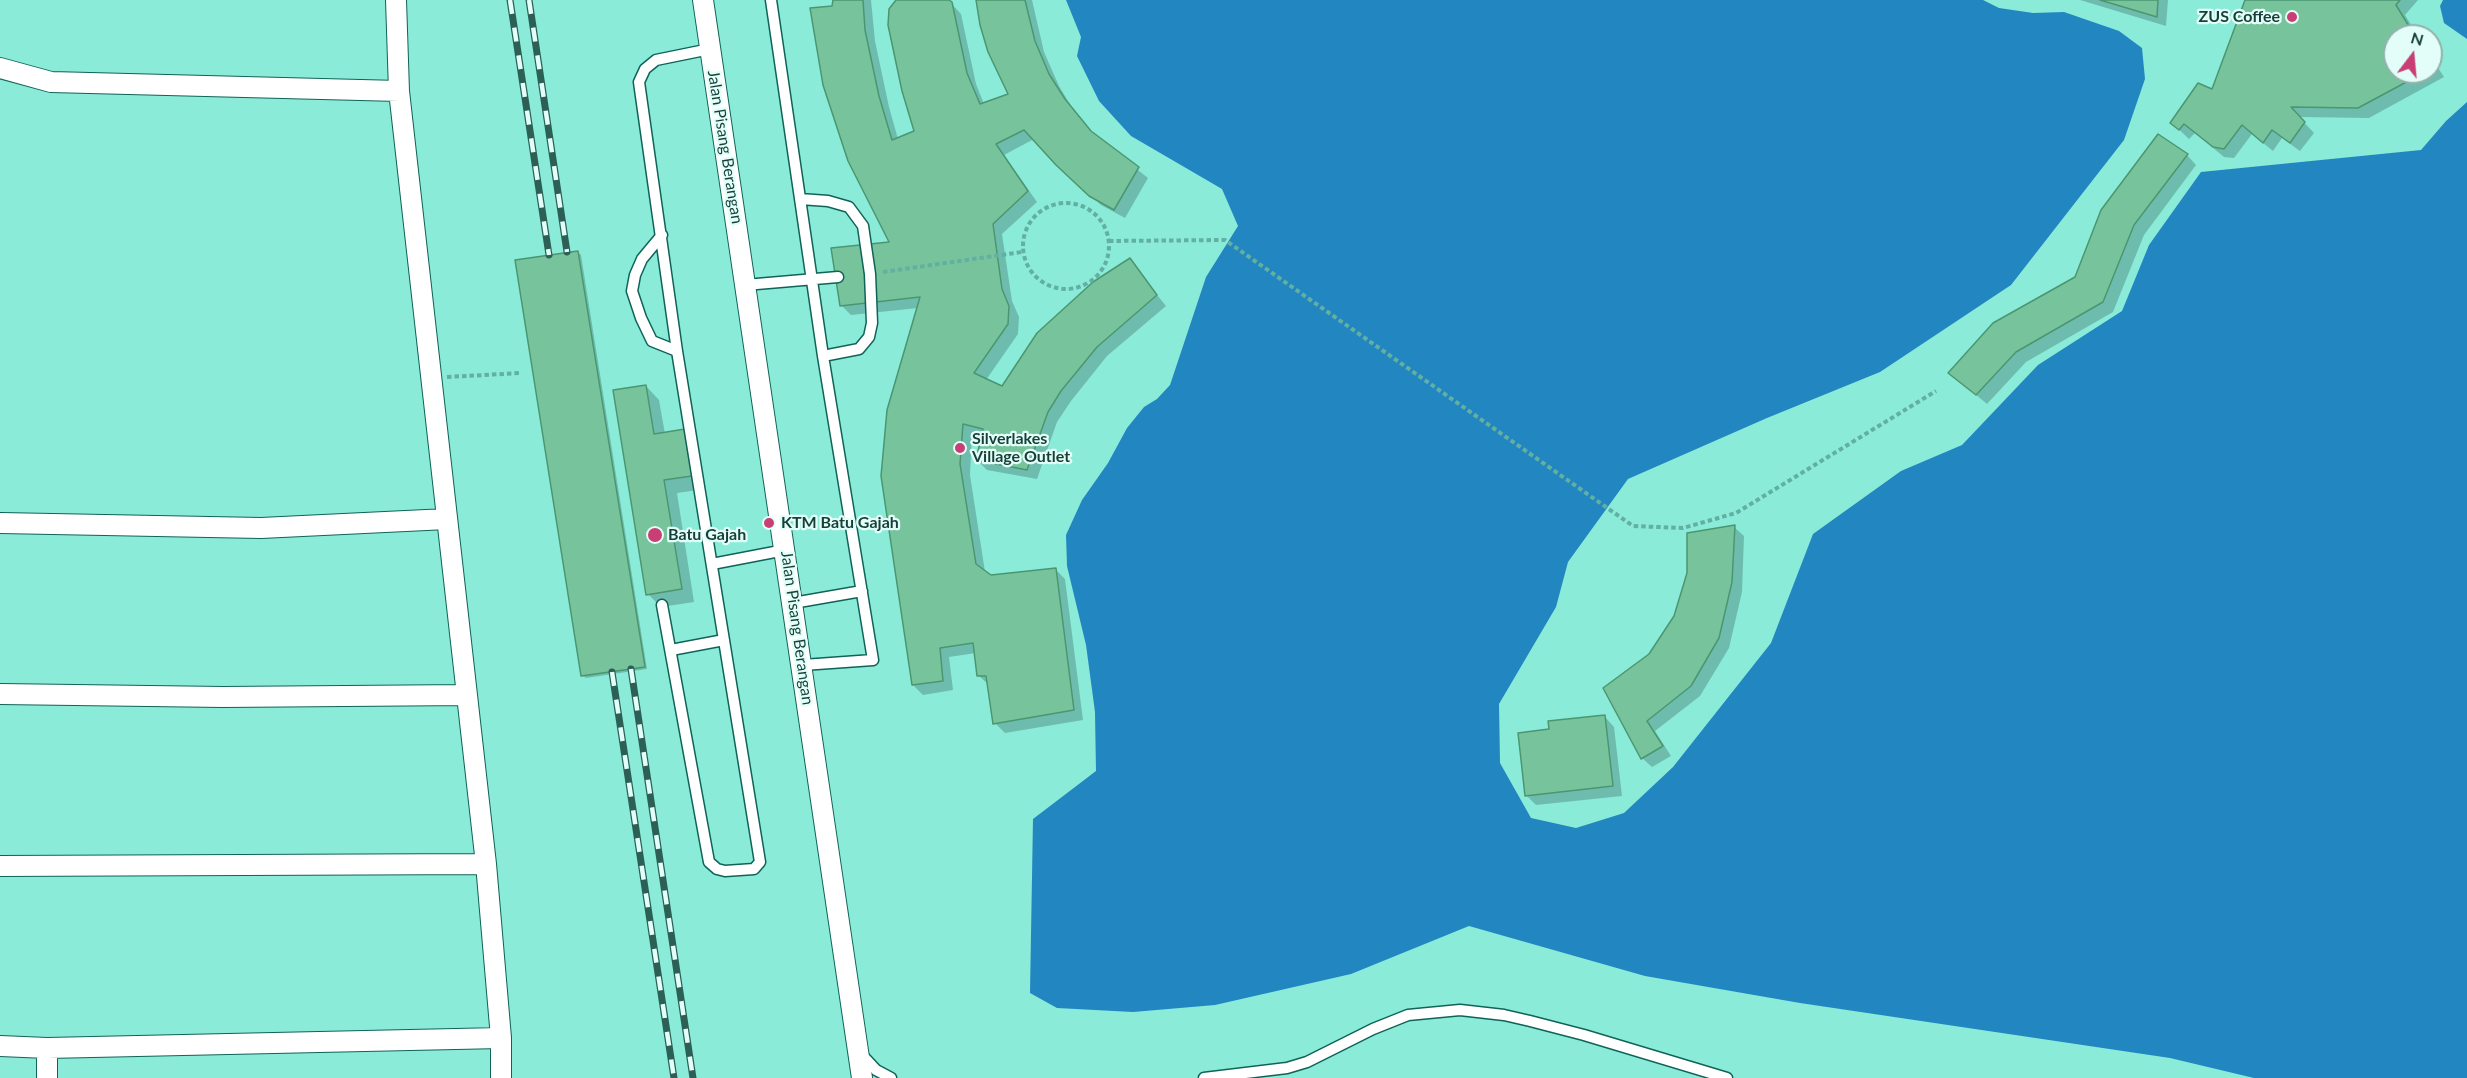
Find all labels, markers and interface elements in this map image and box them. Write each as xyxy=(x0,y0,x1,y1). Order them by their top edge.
place label: ZUS Coffee xyxy=(2199,7,2280,27)
marker: ZUS Coffee xyxy=(2285,10,2299,24)
north arrow xyxy=(2383,24,2443,84)
text: N xyxy=(2409,27,2426,49)
street label: Jalan Pisang Berangan xyxy=(703,69,747,225)
place label: Silverlakes Village Outlet xyxy=(972,429,1070,467)
marker: Silverlakes Village Outlet xyxy=(953,441,967,455)
place label: KTM Batu Gajah xyxy=(781,513,899,533)
marker: KTM Batu Gajah xyxy=(762,516,776,530)
place label: Batu Gajah xyxy=(668,525,746,545)
marker: Batu Gajah xyxy=(646,526,664,544)
street label: Jalan Pisang Berangan xyxy=(777,550,817,706)

